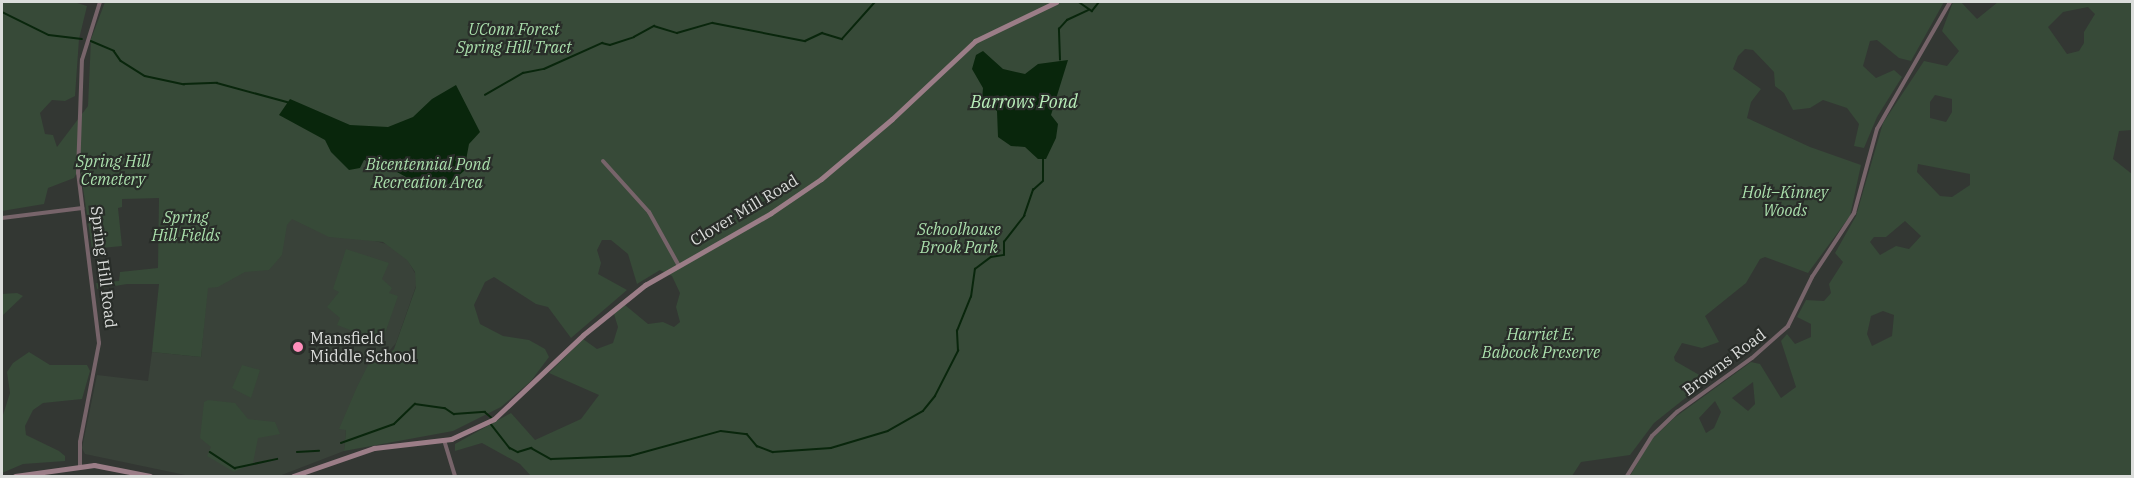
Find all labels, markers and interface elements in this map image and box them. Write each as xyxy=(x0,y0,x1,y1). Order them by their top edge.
park label: UConn Forest Spring Hill Tract xyxy=(456,19,572,57)
water label: Barrows Pond xyxy=(970,91,1078,113)
park label: Spring Hill Cemetery xyxy=(76,151,150,189)
park label: Bicentennial Pond Recreation Area xyxy=(366,154,490,192)
street label: Clover Mill Road xyxy=(687,170,801,250)
park label: Holt–Kinney Woods xyxy=(1742,182,1828,220)
street label: Spring Hill Road xyxy=(87,205,121,329)
park label: Spring Hill Fields xyxy=(152,207,220,245)
park label: Schoolhouse Brook Park xyxy=(917,219,1001,257)
park label: Harriet E. Babcock Preserve xyxy=(1482,324,1600,362)
street label: Browns Road xyxy=(1679,325,1769,399)
place label: Mansfield Middle School xyxy=(310,328,416,366)
marker: Mansfield Middle School xyxy=(291,340,305,354)

